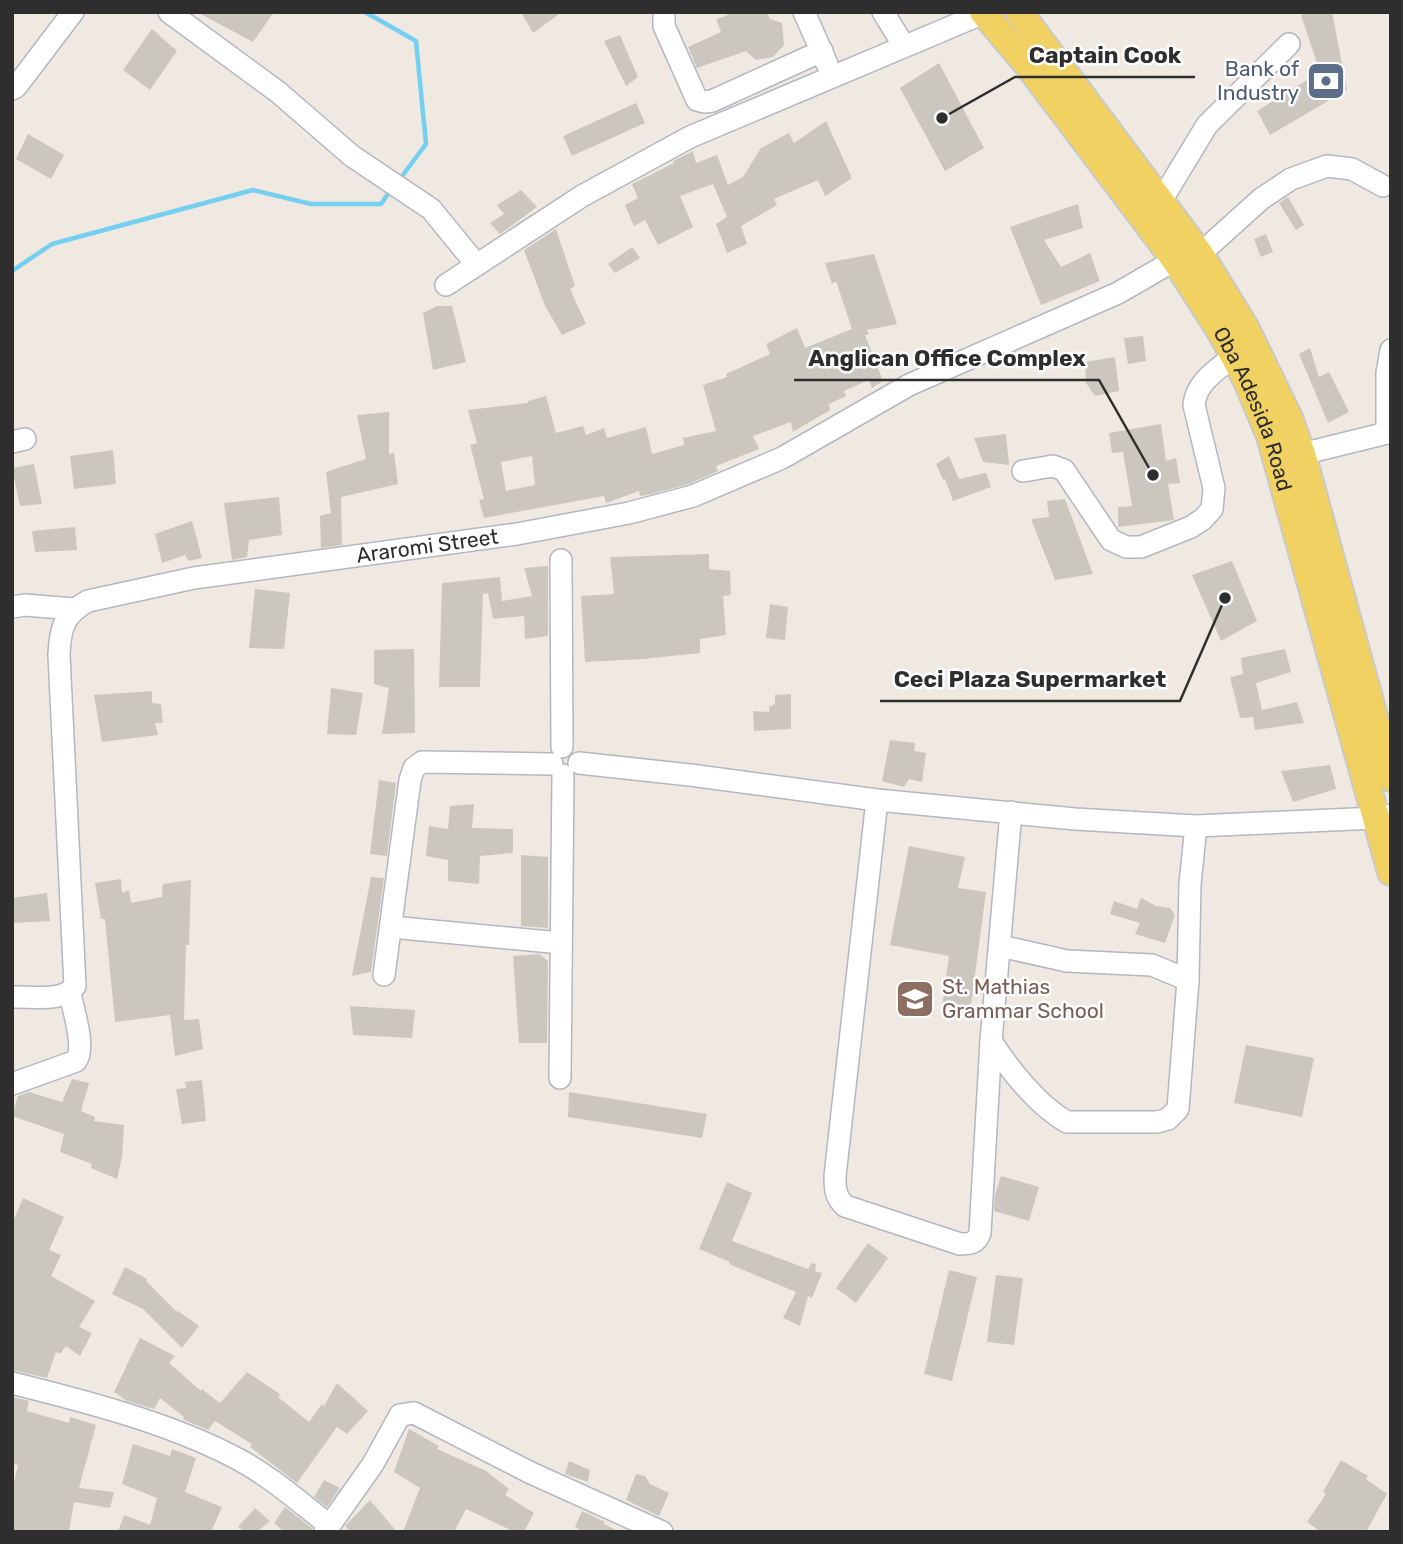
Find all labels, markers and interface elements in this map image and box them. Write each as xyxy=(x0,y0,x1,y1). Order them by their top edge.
callout: Captain Cook xyxy=(1015,33,1195,77)
text: Captain Cook xyxy=(1029,41,1182,69)
place label: Bank of Industry xyxy=(1217,56,1299,105)
bank icon: Bank of Industry xyxy=(1305,60,1347,102)
street label: Oba Adesida Road xyxy=(1208,322,1298,494)
callout: Anglican Office Complex xyxy=(794,336,1099,380)
text: Anglican Office Complex xyxy=(808,344,1086,372)
street label: Araromi Street xyxy=(355,524,500,568)
callout: Ceci Plaza Supermarket xyxy=(880,657,1180,701)
text: Ceci Plaza Supermarket xyxy=(894,665,1167,693)
place label: St. Mathias Grammar School xyxy=(942,974,1104,1023)
school or university icon: St. Mathias Grammar School xyxy=(894,978,936,1020)

